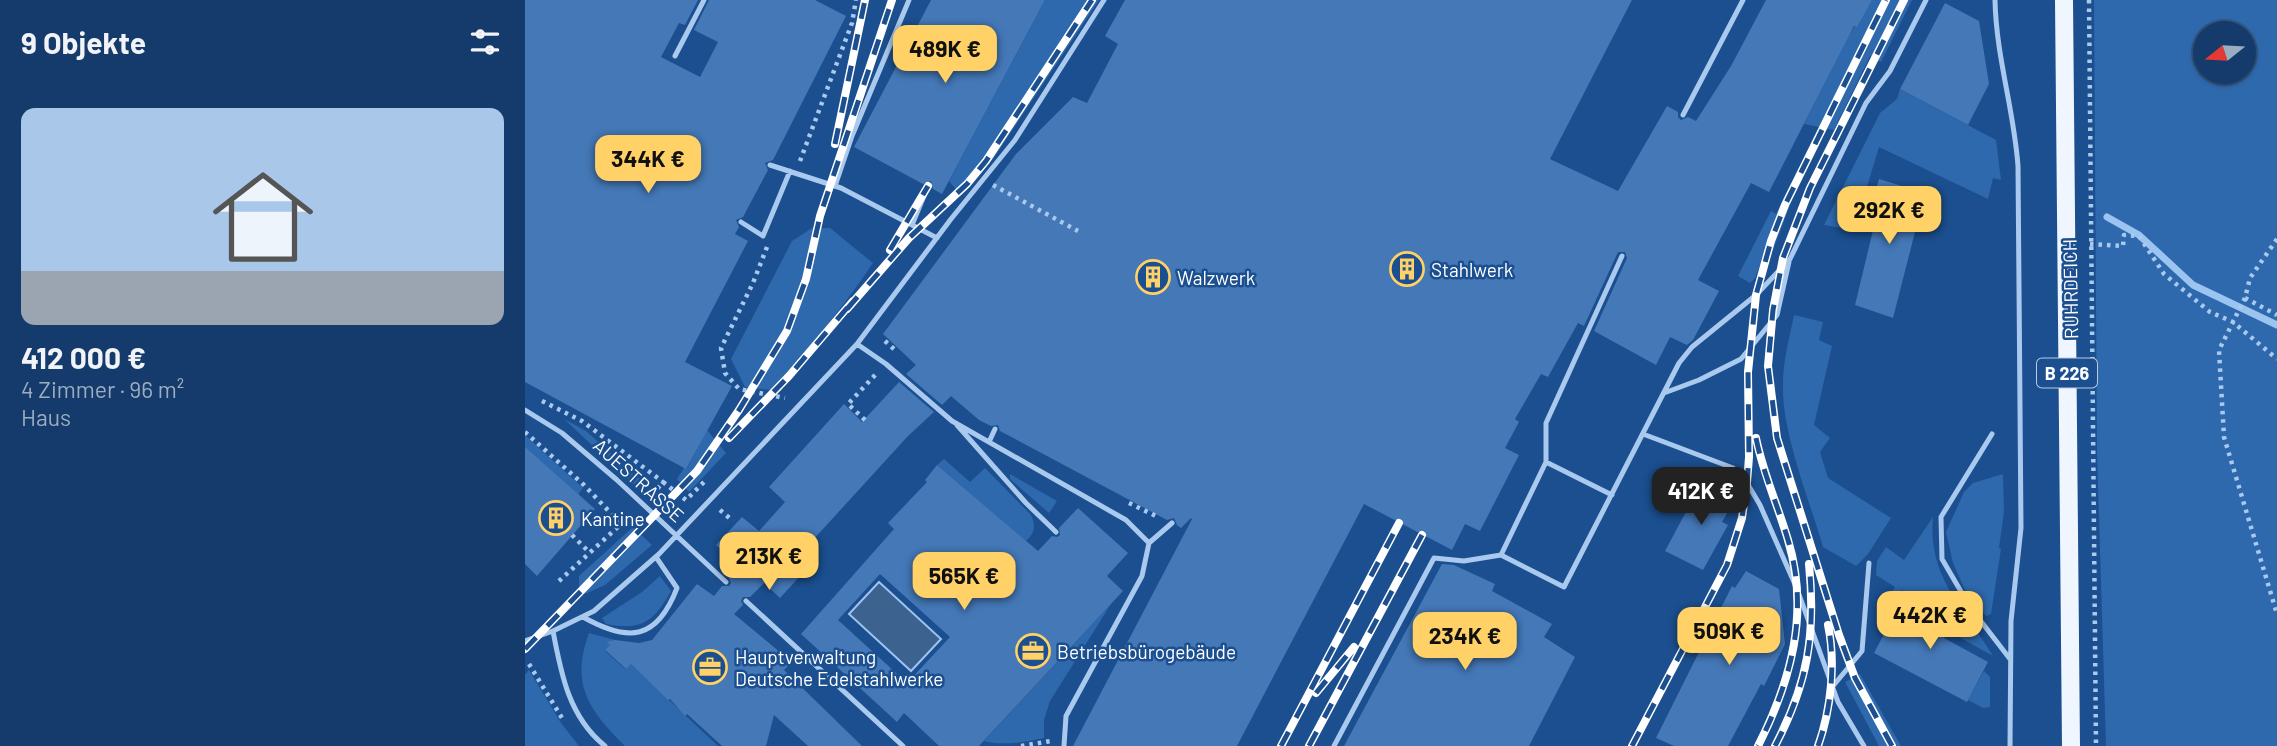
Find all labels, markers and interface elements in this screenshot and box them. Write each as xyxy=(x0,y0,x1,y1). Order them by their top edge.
north arrow xyxy=(2193,21,2256,84)
map controls xyxy=(2193,21,2256,84)
icon: filters xyxy=(466,23,504,61)
text: 9 Objekte xyxy=(21,24,146,60)
pin: 489K € xyxy=(888,25,1002,85)
text: 489K € xyxy=(909,34,981,62)
pin: 344K € xyxy=(591,136,705,195)
text: 344K € xyxy=(611,144,685,172)
icon: home xyxy=(200,154,326,280)
pin: 292K € xyxy=(1832,187,1946,246)
text: 292K € xyxy=(1853,195,1925,223)
street label: RUHRDEICH xyxy=(2058,239,2082,339)
building icon: Stahlwerk xyxy=(1388,250,1426,288)
building icon: Walzwerk xyxy=(1134,258,1172,296)
place label: Stahlwerk xyxy=(1431,258,1513,281)
place label: Walzwerk xyxy=(1177,266,1255,289)
text: 412 000 € xyxy=(21,339,146,375)
road number: B 226 xyxy=(2037,358,2097,388)
text: 4 Zimmer · 96 m² xyxy=(21,375,184,403)
text: Haus xyxy=(21,403,71,431)
street label: AUESTRASSE xyxy=(589,433,689,527)
pin: 412K € xyxy=(1644,468,1758,527)
text: 412K € xyxy=(1668,476,1734,504)
building icon: Kantine xyxy=(537,499,575,537)
place label: Kantine xyxy=(581,507,645,530)
pin: 213K € xyxy=(712,532,826,592)
text: 213K € xyxy=(736,541,802,569)
pin: 565K € xyxy=(907,552,1021,612)
text: 565K € xyxy=(929,561,999,589)
pin: 442K € xyxy=(1873,592,1987,651)
text: 442K € xyxy=(1893,600,1967,628)
pin: 509K € xyxy=(1672,608,1786,667)
pin: 234K € xyxy=(1408,612,1522,672)
text: 509K € xyxy=(1693,616,1765,644)
text: 234K € xyxy=(1429,621,1501,649)
office icon: Betriebsbürogebäude xyxy=(1014,632,1052,670)
place label: Betriebsbürogebäude xyxy=(1057,640,1236,663)
place label: Hauptverwaltung Deutsche Edelstahlwerke xyxy=(735,645,943,690)
office icon: Hauptverwaltung Deutsche Edelstahlwerke xyxy=(691,648,729,686)

